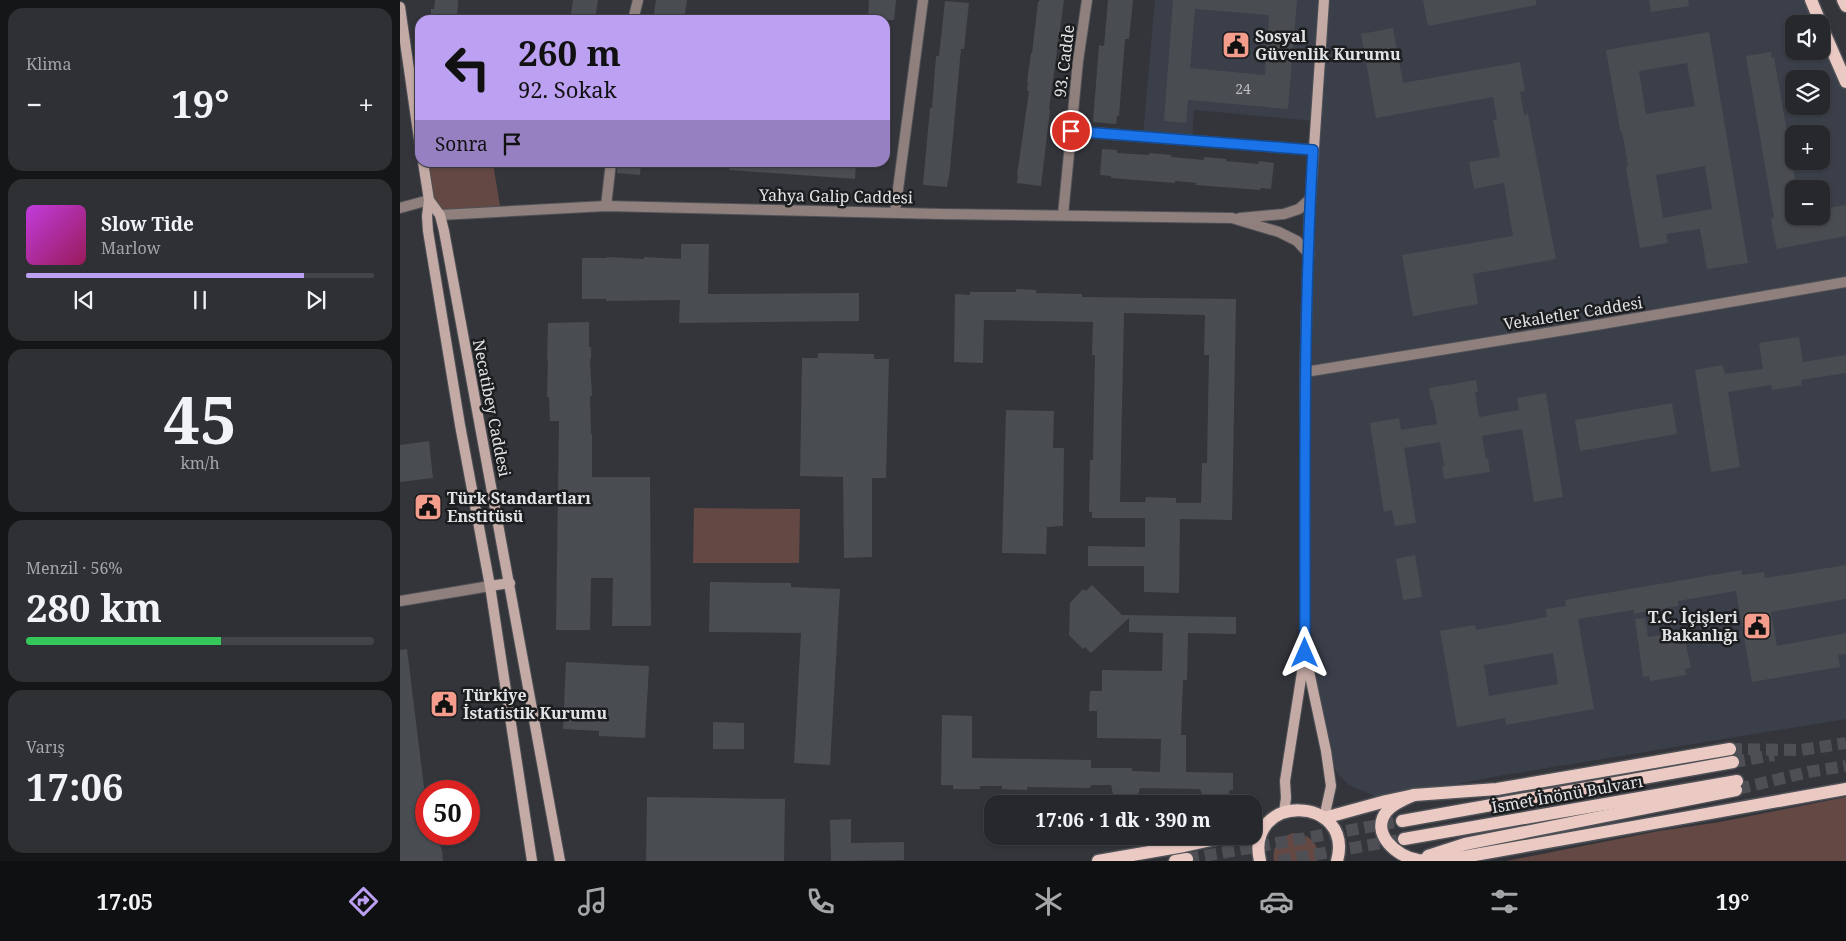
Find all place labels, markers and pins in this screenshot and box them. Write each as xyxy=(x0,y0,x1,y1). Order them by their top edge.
place label: Sosyal Güvenlik Kurumu xyxy=(1255,25,1401,65)
public building icon: Sosyal Güvenlik Kurumu xyxy=(1221,30,1251,60)
pin xyxy=(1050,110,1092,152)
place label: Türk Standartları Enstitüsü xyxy=(447,487,591,527)
public building icon: Türk Standartları Enstitüsü xyxy=(413,492,443,522)
place label: T.C. İçişleri Bakanlığı xyxy=(1648,606,1738,646)
public building icon: T.C. İçişleri Bakanlığı xyxy=(1742,611,1772,641)
place label: Türkiye İstatistik Kurumu xyxy=(463,684,607,724)
public building icon: Türkiye İstatistik Kurumu xyxy=(429,689,459,719)

